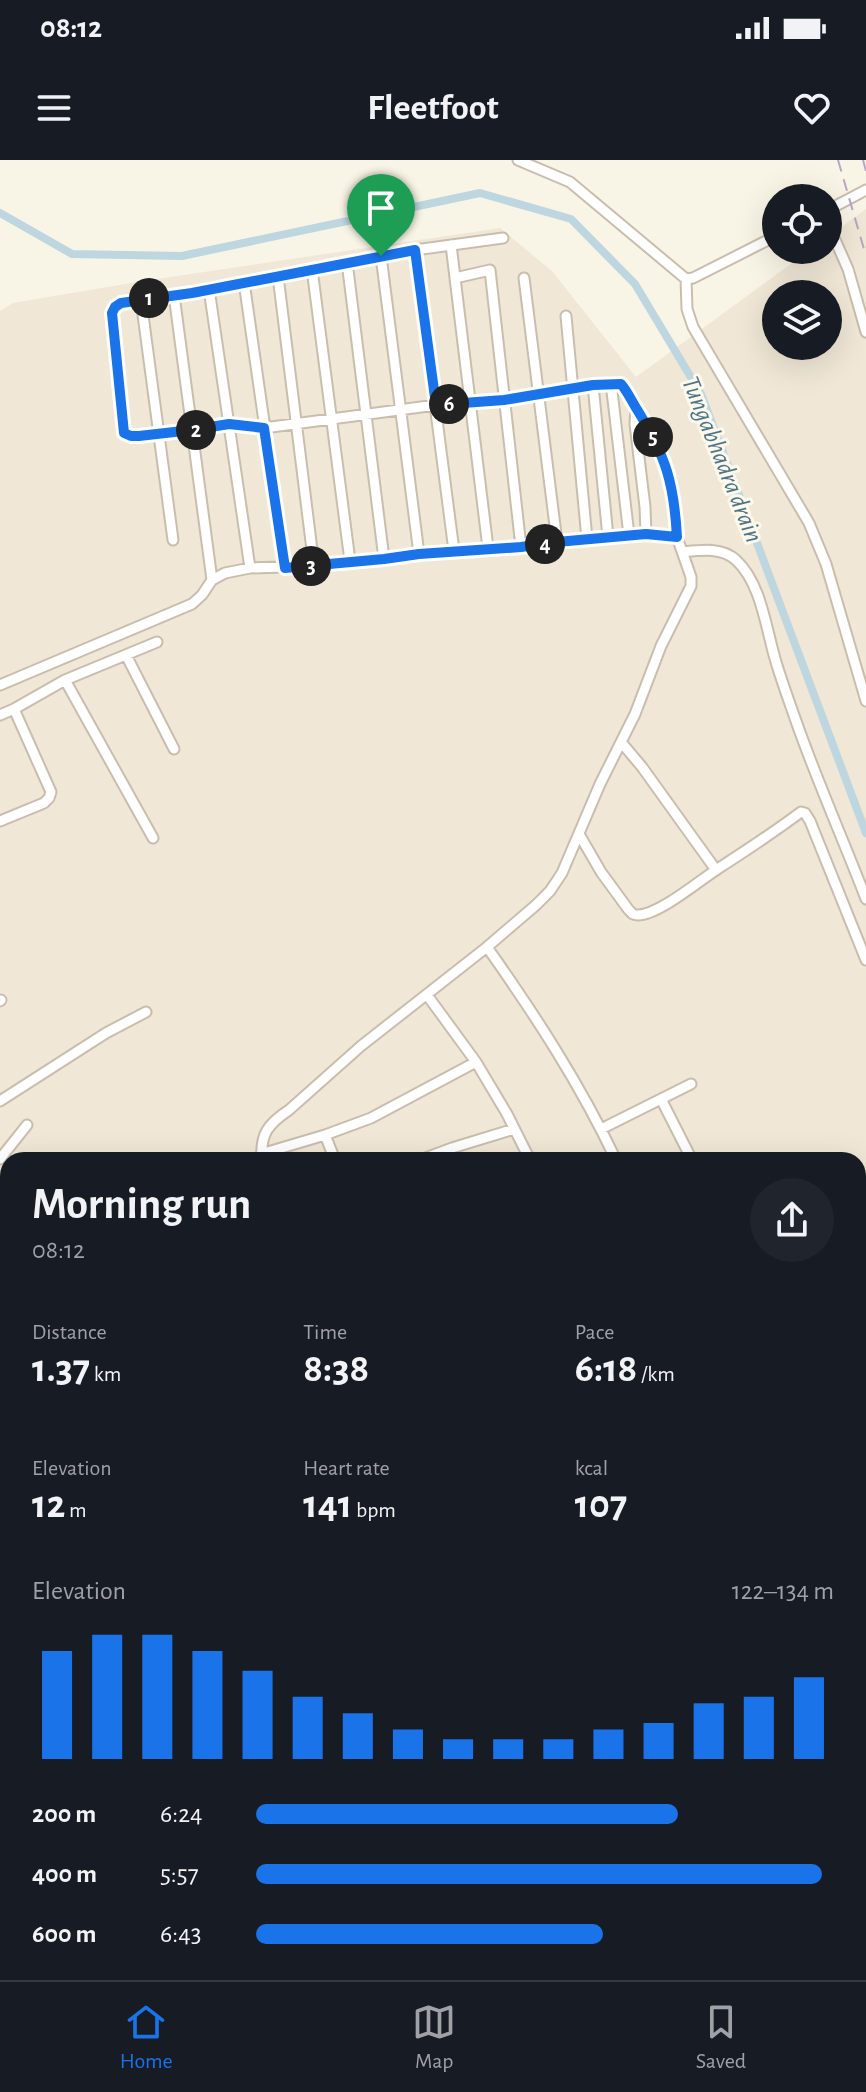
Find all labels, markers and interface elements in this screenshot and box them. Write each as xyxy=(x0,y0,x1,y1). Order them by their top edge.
text: 08:12 xyxy=(40,13,102,43)
icon: menu xyxy=(32,86,76,130)
icon: heart xyxy=(790,86,834,130)
text: Fleetfoot xyxy=(367,90,499,126)
pin xyxy=(347,174,415,256)
map controls xyxy=(762,184,842,360)
button: locate xyxy=(762,184,842,264)
icon: arrive xyxy=(359,186,403,230)
pin: 1 xyxy=(129,278,169,318)
button: layers xyxy=(762,280,842,360)
text: 1 xyxy=(145,287,153,309)
water label: Tungabhadra drain xyxy=(677,373,767,546)
pin: 6 xyxy=(429,384,469,424)
text: 6 xyxy=(444,393,454,415)
pin: 2 xyxy=(176,410,216,450)
pin: 5 xyxy=(633,417,673,457)
text: 2 xyxy=(191,419,201,441)
text: 5 xyxy=(648,426,658,448)
pin: 4 xyxy=(525,524,565,564)
text: 4 xyxy=(539,533,551,555)
pin: 3 xyxy=(291,546,331,586)
text: 3 xyxy=(306,555,316,577)
button: share xyxy=(750,1178,834,1262)
text: Morning run xyxy=(32,1183,251,1227)
text: 08:12 xyxy=(32,1237,85,1263)
text: Distance xyxy=(32,1321,107,1343)
text: Time xyxy=(303,1321,347,1343)
text: Pace xyxy=(575,1321,614,1343)
text: 1.37 xyxy=(32,1349,90,1389)
text: 8:38 xyxy=(303,1349,369,1389)
text: 6:18 xyxy=(575,1349,637,1389)
text: km xyxy=(90,1363,121,1385)
text: /km xyxy=(637,1363,675,1385)
text: Elevation xyxy=(32,1457,112,1479)
text: Heart rate xyxy=(303,1457,390,1479)
text: kcal xyxy=(575,1457,608,1479)
text: 12 xyxy=(32,1485,65,1525)
text: 141 xyxy=(303,1485,352,1525)
text: 107 xyxy=(575,1485,627,1525)
text: m xyxy=(65,1499,86,1521)
text: bpm xyxy=(352,1499,396,1521)
text: Elevation xyxy=(32,1578,126,1604)
text: 122–134 m xyxy=(732,1578,834,1604)
text: 200 m xyxy=(32,1801,96,1827)
text: 6:24 xyxy=(160,1801,203,1827)
text: 400 m xyxy=(32,1861,97,1887)
text: 5:57 xyxy=(160,1861,199,1887)
text: 600 m xyxy=(32,1921,97,1947)
text: 6:43 xyxy=(160,1921,201,1947)
tab: Home xyxy=(120,2000,173,2074)
tab: Map xyxy=(412,2000,456,2074)
tab: Saved xyxy=(696,2000,746,2074)

